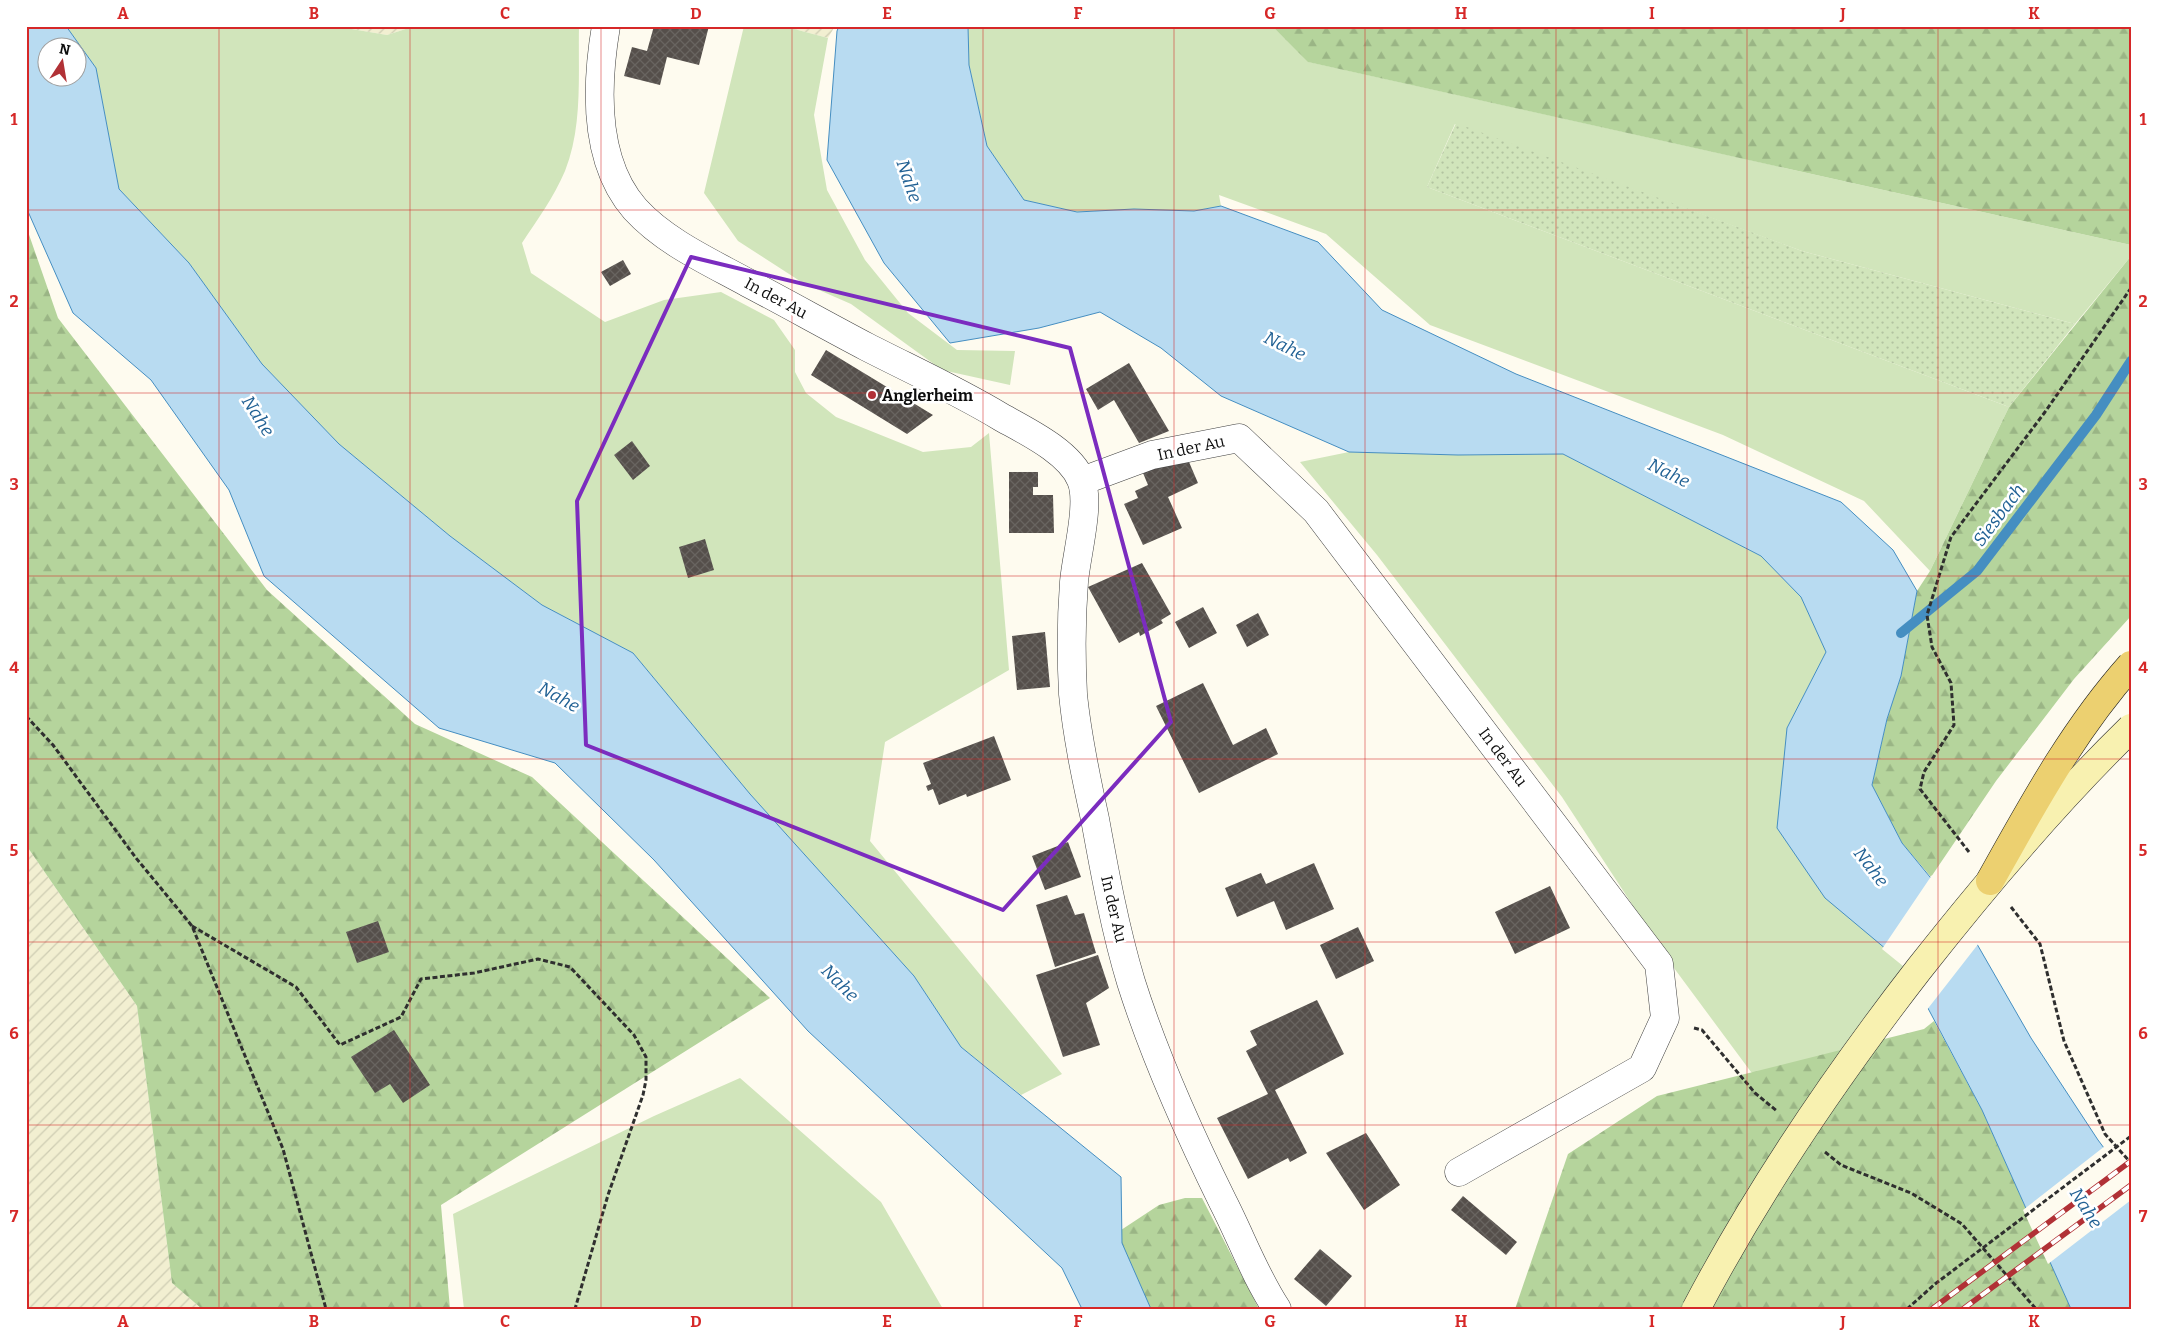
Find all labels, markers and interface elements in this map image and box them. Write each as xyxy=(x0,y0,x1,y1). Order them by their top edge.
text: A xyxy=(117,4,129,23)
text: B xyxy=(309,4,319,23)
text: C xyxy=(500,4,510,23)
text: D xyxy=(690,4,702,23)
text: E xyxy=(882,4,892,23)
text: F xyxy=(1074,4,1083,23)
text: G xyxy=(1264,4,1276,23)
text: H xyxy=(1455,4,1468,23)
text: I xyxy=(1649,4,1655,23)
text: J xyxy=(1839,4,1846,23)
text: K xyxy=(2028,4,2040,23)
north arrow xyxy=(38,38,88,88)
text: N xyxy=(58,40,72,59)
text: 1 xyxy=(11,110,18,129)
text: 1 xyxy=(2140,110,2147,129)
water label: Nahe xyxy=(891,157,927,205)
street label: In der Au xyxy=(741,274,811,322)
text: 2 xyxy=(9,292,19,311)
text: 2 xyxy=(2138,292,2148,311)
water label: Nahe xyxy=(1261,327,1309,365)
place label: Anglerheim xyxy=(882,386,974,405)
marker: Anglerheim xyxy=(866,389,878,401)
water label: Nahe xyxy=(237,392,279,440)
street label: In der Au xyxy=(1156,432,1226,464)
water label: Nahe xyxy=(1645,454,1693,492)
text: 3 xyxy=(9,475,19,494)
text: 3 xyxy=(2138,475,2148,494)
water label: Siesbach xyxy=(1968,479,2030,551)
text: 4 xyxy=(9,658,19,677)
text: 4 xyxy=(2138,658,2148,677)
water label: Nahe xyxy=(535,677,583,717)
street label: In der Au xyxy=(1475,724,1531,790)
text: 5 xyxy=(10,841,19,860)
text: 5 xyxy=(2139,841,2148,860)
water label: Nahe xyxy=(1849,843,1893,891)
street label: In der Au xyxy=(1097,874,1131,944)
water label: Nahe xyxy=(817,960,863,1006)
text: 6 xyxy=(9,1024,19,1043)
text: 6 xyxy=(2138,1024,2148,1043)
water label: Nahe xyxy=(2065,1184,2107,1232)
text: 7 xyxy=(10,1207,19,1226)
text: 7 xyxy=(2139,1207,2148,1226)
text: A xyxy=(117,1312,129,1331)
text: B xyxy=(309,1312,319,1331)
text: C xyxy=(500,1312,510,1331)
text: D xyxy=(690,1312,702,1331)
text: E xyxy=(882,1312,892,1331)
text: F xyxy=(1074,1312,1083,1331)
text: G xyxy=(1264,1312,1276,1331)
text: H xyxy=(1455,1312,1468,1331)
text: I xyxy=(1649,1312,1655,1331)
text: J xyxy=(1839,1312,1846,1331)
text: K xyxy=(2028,1312,2040,1331)

